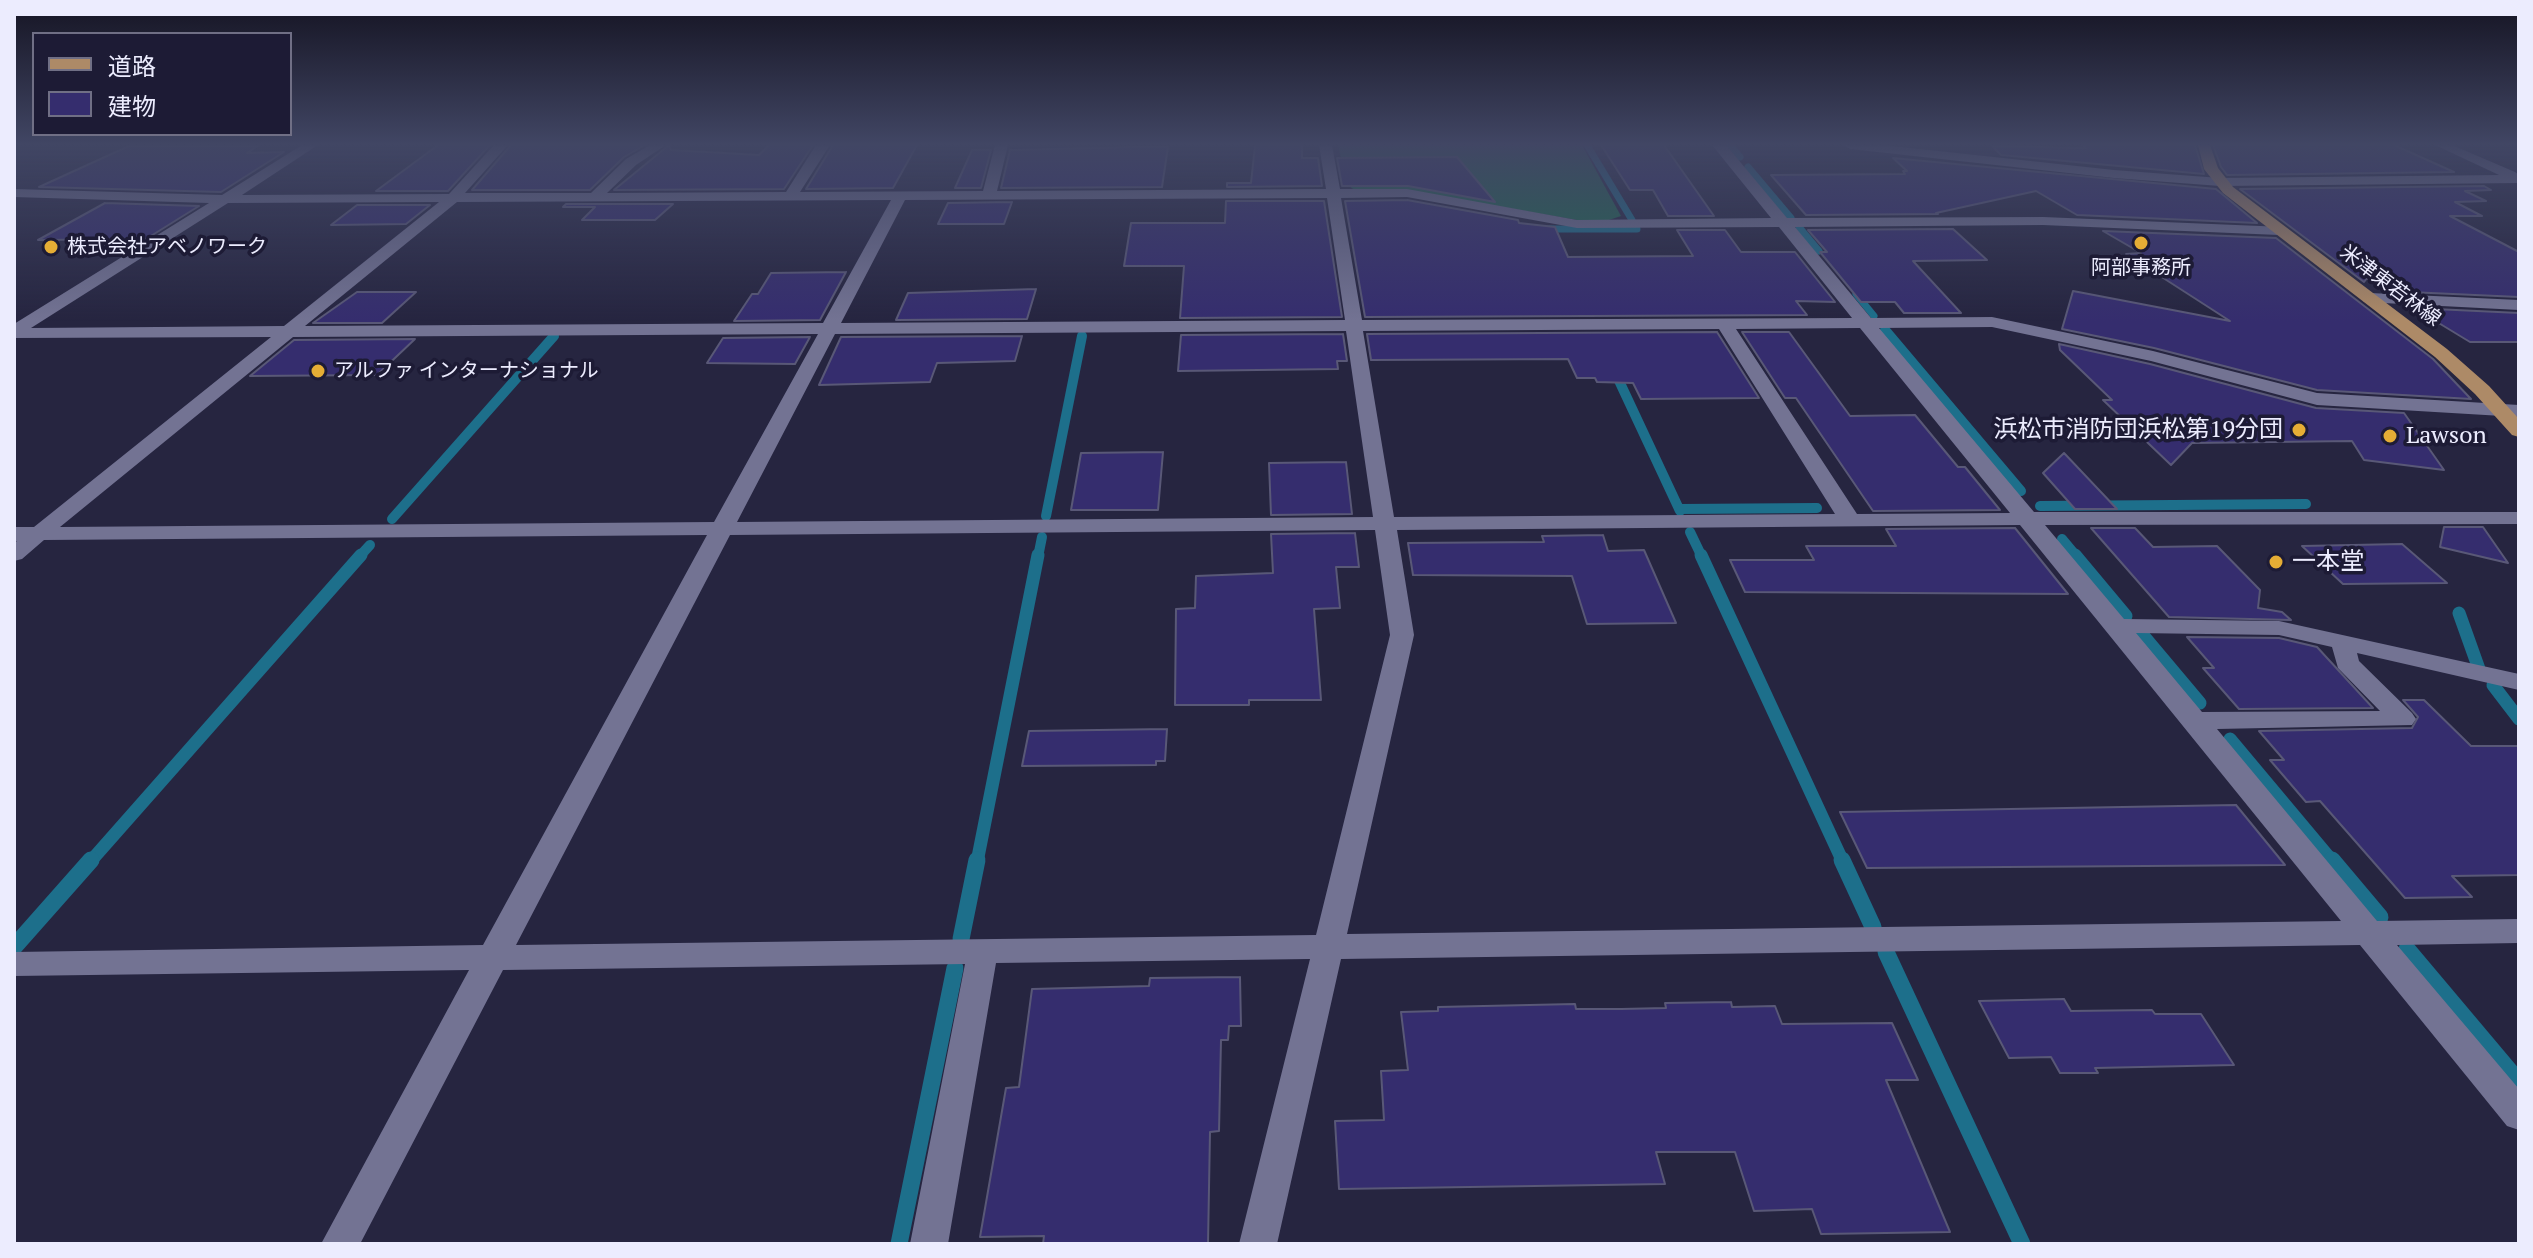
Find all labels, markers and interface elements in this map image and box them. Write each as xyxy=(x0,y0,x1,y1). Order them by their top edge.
legend xyxy=(32,32,292,136)
text: 道路 xyxy=(108,50,156,82)
text: 建物 xyxy=(108,90,156,122)
marker: 阿部事務所 xyxy=(2132,234,2150,252)
place label: 株式会社アベノワーク xyxy=(67,235,267,259)
marker: 株式会社アベノワーク xyxy=(42,238,60,256)
street label: 米津東若林線 xyxy=(2335,240,2445,332)
place label: 阿部事務所 xyxy=(2091,256,2191,280)
place label: アルファ インターナショナル xyxy=(334,359,599,383)
marker: アルファ インターナショナル xyxy=(309,362,327,380)
place label: 浜松市消防団浜松第19分団 xyxy=(1993,416,2283,444)
marker: 浜松市消防団浜松第19分団 xyxy=(2290,421,2308,439)
place label: Lawson xyxy=(2406,422,2487,450)
marker: Lawson xyxy=(2381,427,2399,445)
place label: 一本堂 xyxy=(2292,548,2364,576)
marker: 一本堂 xyxy=(2267,553,2285,571)

